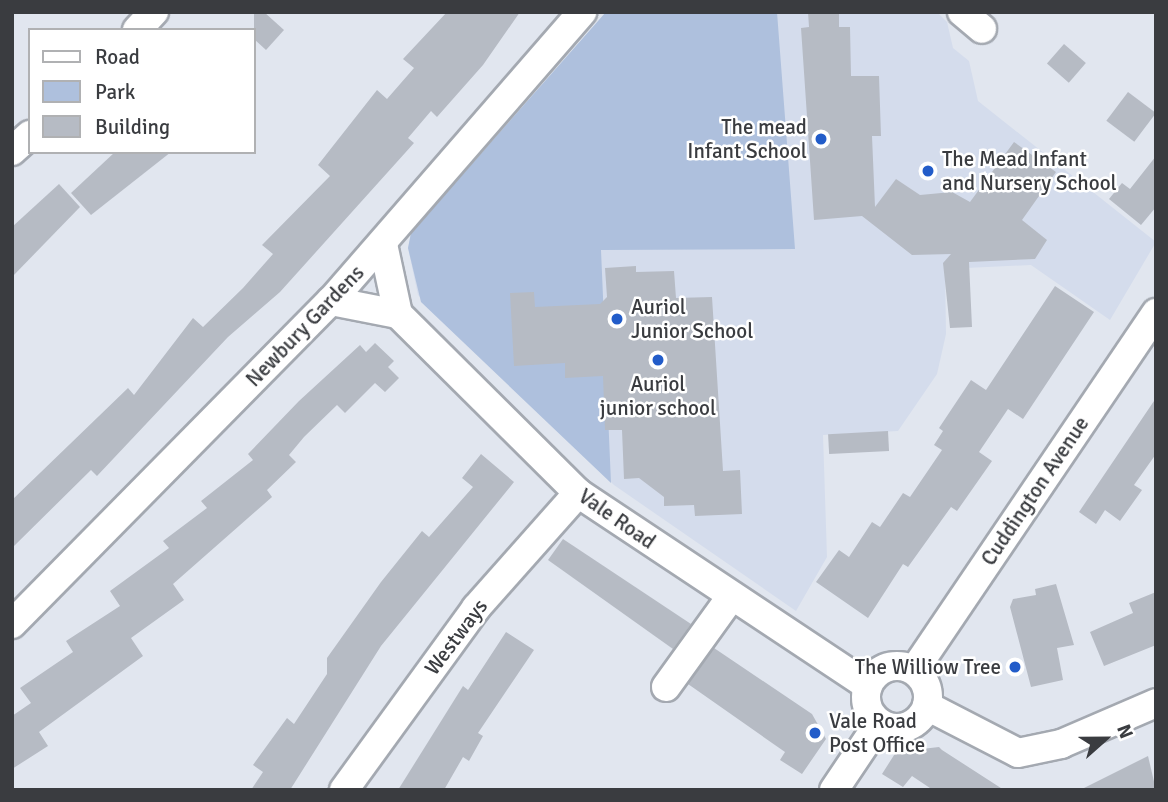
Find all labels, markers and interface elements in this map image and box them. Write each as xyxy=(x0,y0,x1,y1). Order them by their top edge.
legend xyxy=(28,28,256,154)
text: Road xyxy=(95,44,140,70)
text: Park xyxy=(95,79,135,105)
text: Building xyxy=(95,114,170,140)
place label: The mead Infant School xyxy=(687,114,807,164)
marker: The mead Infant School xyxy=(813,131,829,147)
place label: The Mead Infant and Nursery School xyxy=(942,146,1117,196)
marker: The Mead Infant and Nursery School xyxy=(920,163,936,179)
street label: Newbury Gardens xyxy=(241,260,369,392)
place label: Auriol Junior School xyxy=(631,294,753,344)
marker: Auriol Junior School xyxy=(609,311,625,327)
marker: Auriol junior school xyxy=(650,352,666,368)
place label: Auriol junior school xyxy=(600,371,716,421)
street label: Cuddington Avenue xyxy=(976,412,1094,570)
street label: Vale Road xyxy=(574,483,660,555)
street label: Westways xyxy=(419,594,493,680)
place label: The Williow Tree xyxy=(855,654,1001,680)
marker: The Williow Tree xyxy=(1007,659,1023,675)
north arrow xyxy=(1070,704,1140,774)
place label: Vale Road Post Office xyxy=(829,708,925,758)
text: N xyxy=(1111,721,1138,742)
marker: Vale Road Post Office xyxy=(807,725,823,741)

